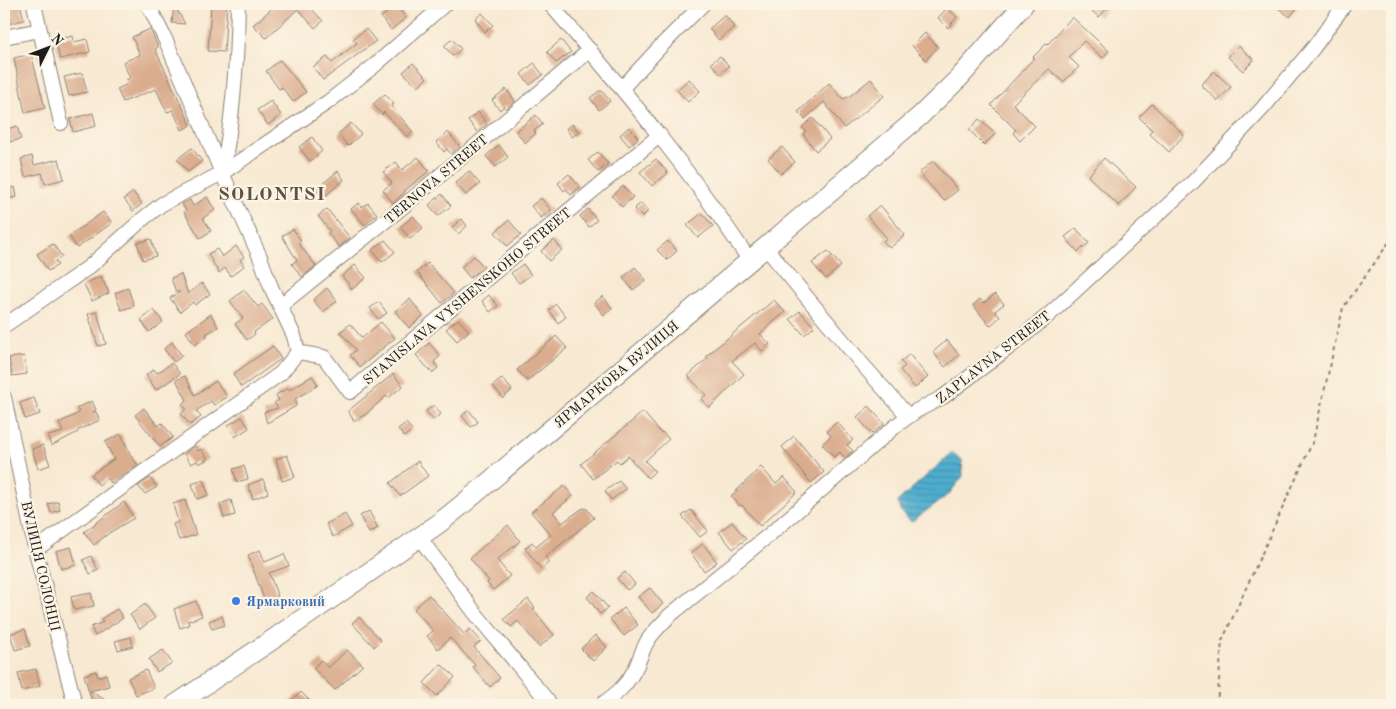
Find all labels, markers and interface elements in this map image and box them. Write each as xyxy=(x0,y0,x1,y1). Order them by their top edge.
north arrow xyxy=(22,22,72,72)
text: N xyxy=(48,31,66,49)
street label: TERNOVA STREET xyxy=(382,132,491,227)
district label: SOLONTSI xyxy=(218,186,326,205)
street label: STANISLAVA VYSHENSKOHO STREET xyxy=(361,206,574,388)
street label: ZAPLAVNA STREET xyxy=(934,309,1053,407)
street label: ЯРМАРКОВА ВУЛИЦЯ xyxy=(552,319,682,431)
street label: ВУЛИЦЯ СОЛОНЦІ xyxy=(18,500,62,633)
marker: Ярмарковий xyxy=(230,595,242,607)
place label: Ярмарковий xyxy=(246,595,325,609)

